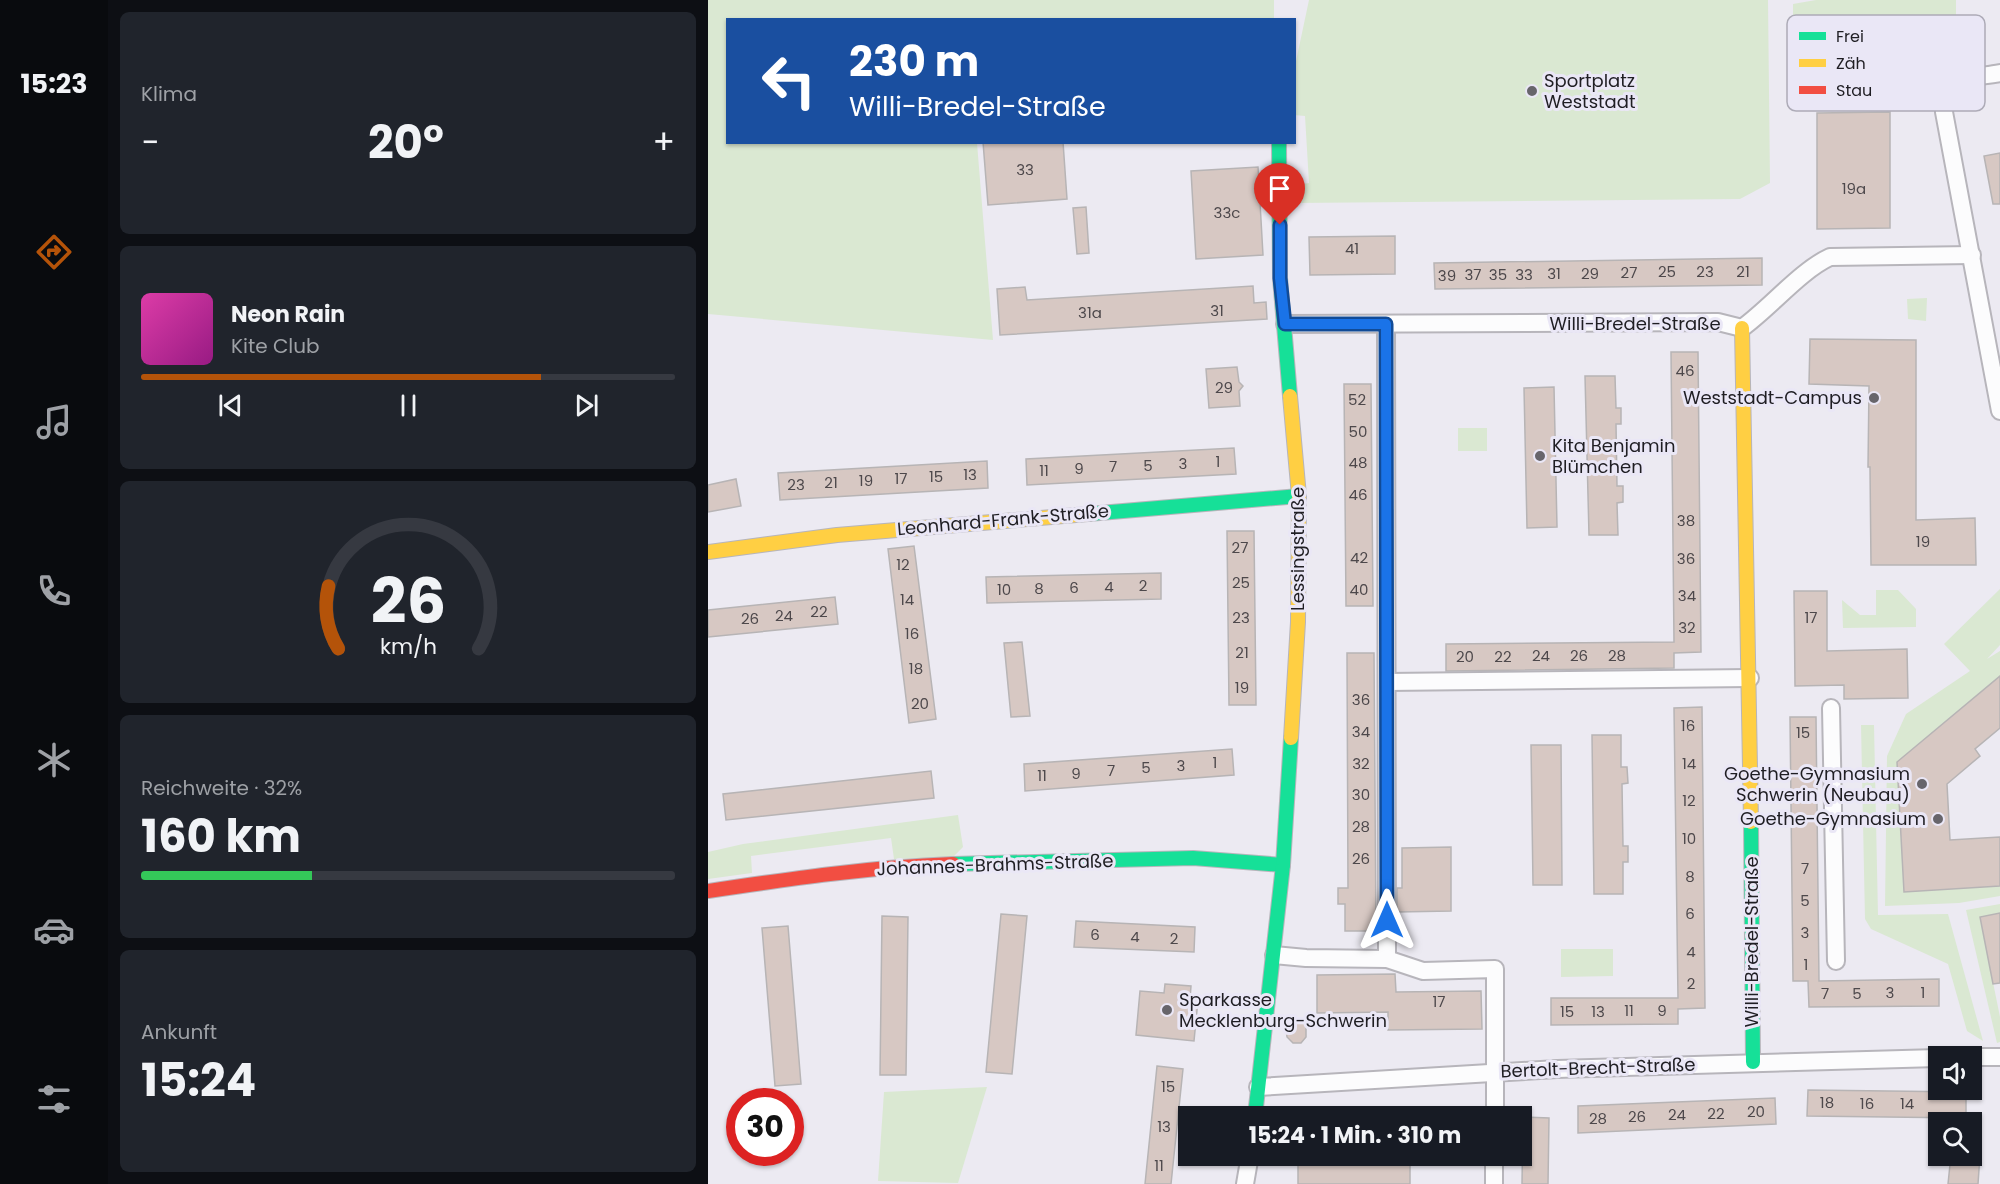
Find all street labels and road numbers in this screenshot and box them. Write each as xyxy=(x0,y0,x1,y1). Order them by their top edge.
street label: Willi-Bredel-Straße xyxy=(1549,311,1721,336)
street label: Lessingstraße xyxy=(1285,487,1310,611)
street label: Leonhard-Frank-Straße xyxy=(896,498,1110,541)
street label: Johannes-Brahms-Straße xyxy=(876,848,1114,881)
street label: Willi-Bredel-Straße xyxy=(1739,856,1764,1028)
street label: Bertolt-Brecht-Straße xyxy=(1500,1052,1696,1083)

